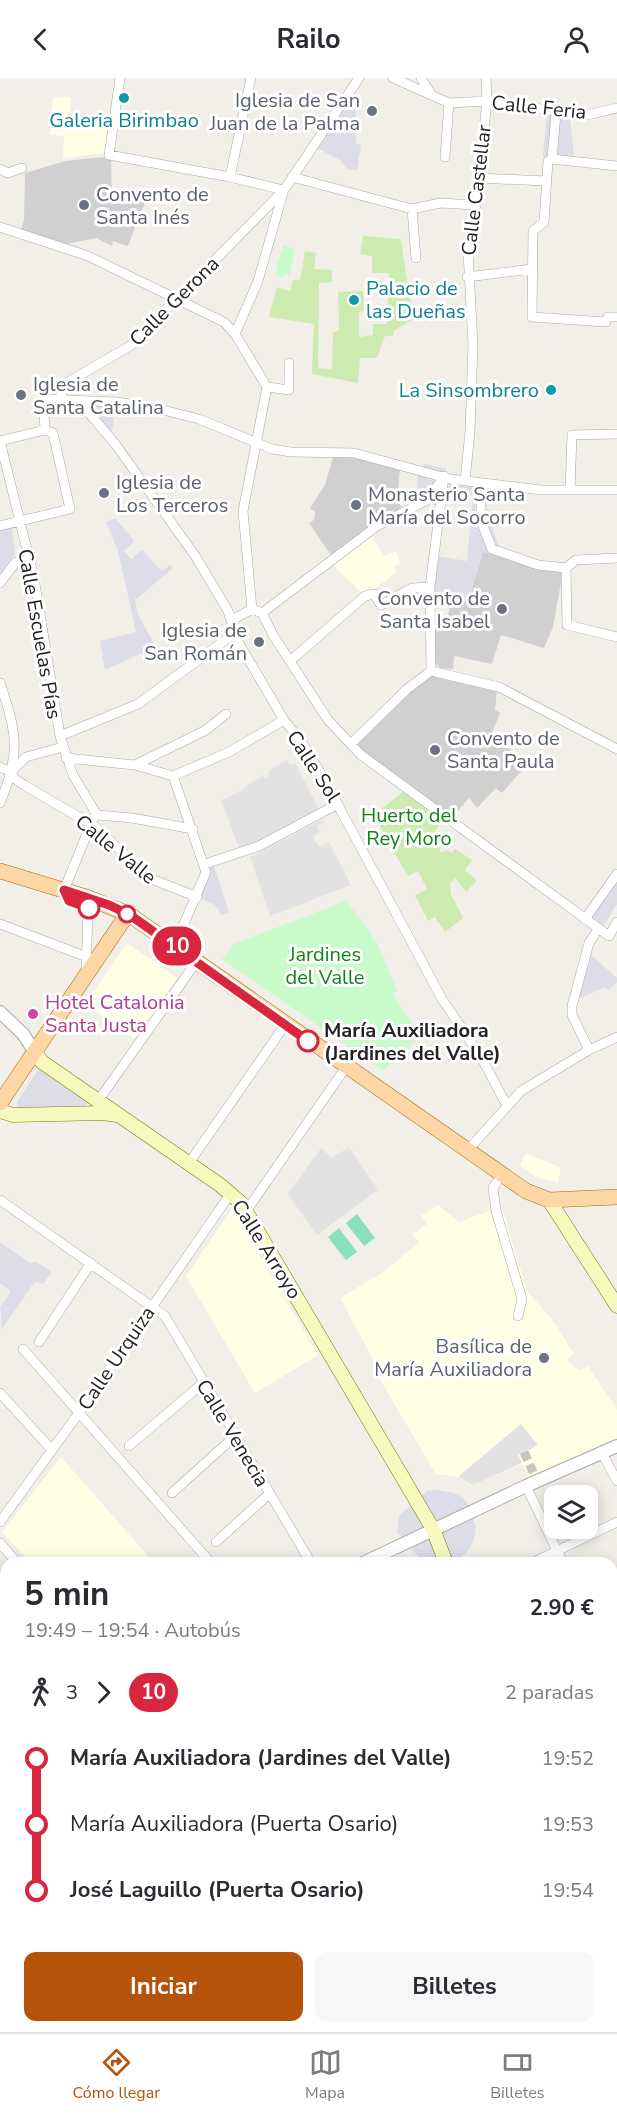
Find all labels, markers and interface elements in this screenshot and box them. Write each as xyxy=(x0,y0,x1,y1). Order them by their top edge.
text: Railo xyxy=(276,21,341,58)
icon: back xyxy=(24,23,57,56)
icon: person xyxy=(560,23,593,56)
place label: Iglesia de San Juan de la Palma xyxy=(209,87,360,137)
street label: Calle Feria xyxy=(490,89,588,126)
marker: Galeria Birimbao xyxy=(117,91,131,105)
marker: Iglesia de San Juan de la Palma xyxy=(365,104,379,118)
place label: Galeria Birimbao xyxy=(49,107,199,134)
street label: Calle Castellar xyxy=(455,123,498,257)
place label: Convento de Santa Inés xyxy=(96,181,209,231)
marker: Convento de Santa Inés xyxy=(77,198,91,212)
street label: Calle Gerona xyxy=(124,251,225,352)
place label: Palacio de las Dueñas xyxy=(366,275,466,325)
marker: Palacio de las Dueñas xyxy=(347,293,361,307)
place label: Iglesia de Santa Catalina xyxy=(33,371,164,421)
place label: La Sinsombrero xyxy=(399,377,539,404)
marker: La Sinsombrero xyxy=(544,383,558,397)
marker: Iglesia de Santa Catalina xyxy=(14,388,28,402)
place label: Iglesia de Los Terceros xyxy=(116,469,228,519)
place label: Monasterio Santa María del Socorro xyxy=(368,481,526,531)
marker: Iglesia de Los Terceros xyxy=(97,486,111,500)
marker: Monasterio Santa María del Socorro xyxy=(349,498,363,512)
street label: Calle Escuelas Pías xyxy=(11,547,68,721)
place label: Convento de Santa Isabel xyxy=(377,585,490,635)
marker: Convento de Santa Isabel xyxy=(495,602,509,616)
place label: Iglesia de San Román xyxy=(144,617,247,667)
marker: Iglesia de San Román xyxy=(252,635,266,649)
street label: Calle Sol xyxy=(280,725,347,807)
place label: Convento de Santa Paula xyxy=(447,725,560,775)
marker: Convento de Santa Paula xyxy=(428,743,442,757)
park label: Huerto del Rey Moro xyxy=(361,802,457,852)
street label: Calle Valle xyxy=(70,808,162,890)
unlabelled marker xyxy=(78,897,100,919)
unlabelled marker xyxy=(118,905,136,923)
line badge: 10 xyxy=(150,926,204,966)
text: 10 xyxy=(164,932,190,960)
park label: Jardines del Valle xyxy=(286,941,364,991)
place label: Hotel Catalonia Santa Justa xyxy=(45,989,185,1039)
marker: Hotel Catalonia Santa Justa xyxy=(26,1007,40,1021)
place label: María Auxiliadora (Jardines del Valle) xyxy=(324,1017,501,1067)
marker: María Auxiliadora (Jardines del Valle) xyxy=(297,1030,319,1052)
street label: Calle Arroyo xyxy=(225,1195,308,1304)
street label: Calle Urquiza xyxy=(72,1301,161,1416)
place label: Basílica de María Auxiliadora xyxy=(374,1333,532,1383)
marker: Basílica de María Auxiliadora xyxy=(537,1351,551,1365)
street label: Calle Venecia xyxy=(190,1374,275,1492)
map controls xyxy=(544,1485,598,1539)
button: layers xyxy=(544,1485,598,1539)
text: 5 min xyxy=(24,1572,109,1617)
text: 2.90 € xyxy=(530,1593,594,1623)
text: 19:49 – 19:54 · Autobús xyxy=(24,1617,241,1644)
icon: walk xyxy=(24,1676,57,1709)
icon: forward xyxy=(87,1676,120,1709)
text: 10 xyxy=(141,1678,166,1706)
text: 3 xyxy=(66,1679,78,1706)
text: 2 paradas xyxy=(505,1679,594,1706)
text: María Auxiliadora (Jardines del Valle) xyxy=(70,1743,452,1773)
text: 19:52 xyxy=(541,1745,594,1772)
text: María Auxiliadora (Puerta Osario) xyxy=(70,1809,399,1839)
text: 19:53 xyxy=(541,1811,594,1838)
text: José Laguillo (Puerta Osario) xyxy=(70,1875,365,1905)
text: 19:54 xyxy=(541,1877,594,1904)
button: Iniciar xyxy=(24,1952,303,2021)
button: Billetes xyxy=(315,1952,594,2021)
tab: Cómo llegar xyxy=(73,2046,160,2104)
tab: Mapa xyxy=(305,2046,345,2104)
tab: Billetes xyxy=(490,2046,544,2104)

